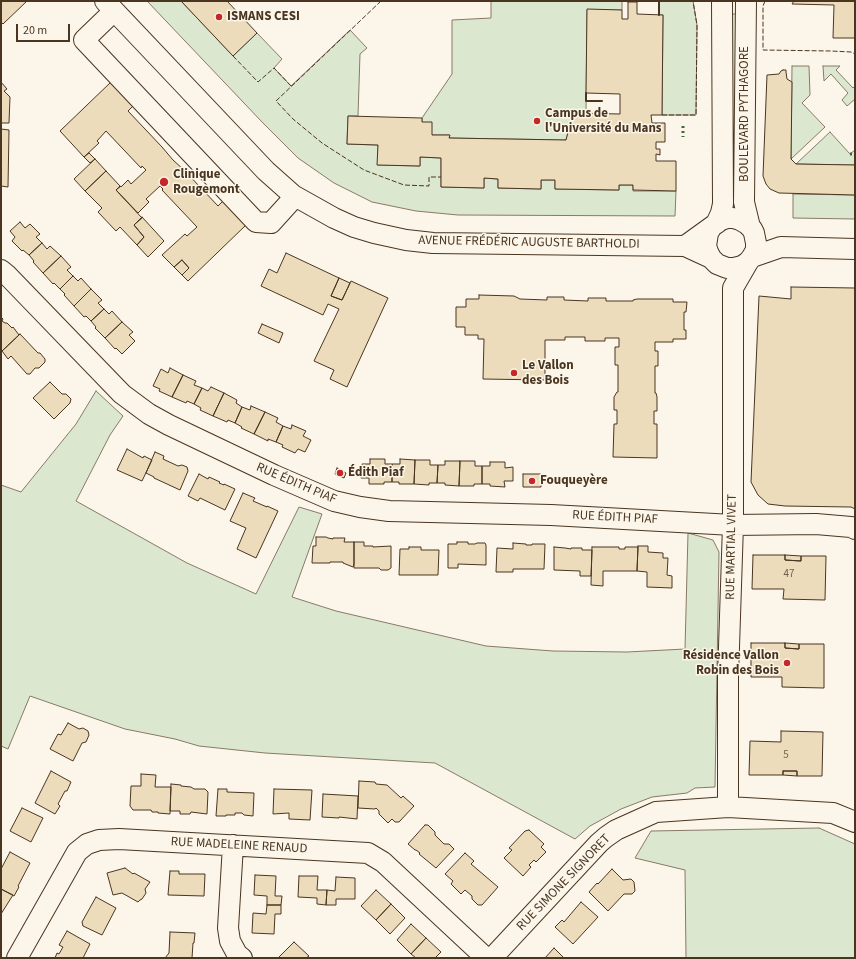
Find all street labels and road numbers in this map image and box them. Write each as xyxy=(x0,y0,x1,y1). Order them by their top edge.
street label: BOULEVARD PYTHAGORE xyxy=(737,46,753,182)
street label: AVENUE FRÉDÉRIC AUGUSTE BARTHOLDI xyxy=(418,233,640,253)
street label: RUE ÉDITH PIAF xyxy=(253,460,339,508)
street label: RUE MARTIAL VIVET xyxy=(723,494,741,600)
street label: RUE ÉDITH PIAF xyxy=(572,508,658,528)
street label: RUE SIMONE SIGNORET xyxy=(514,831,614,935)
street label: RUE MADELEINE RENAUD xyxy=(170,835,308,857)

